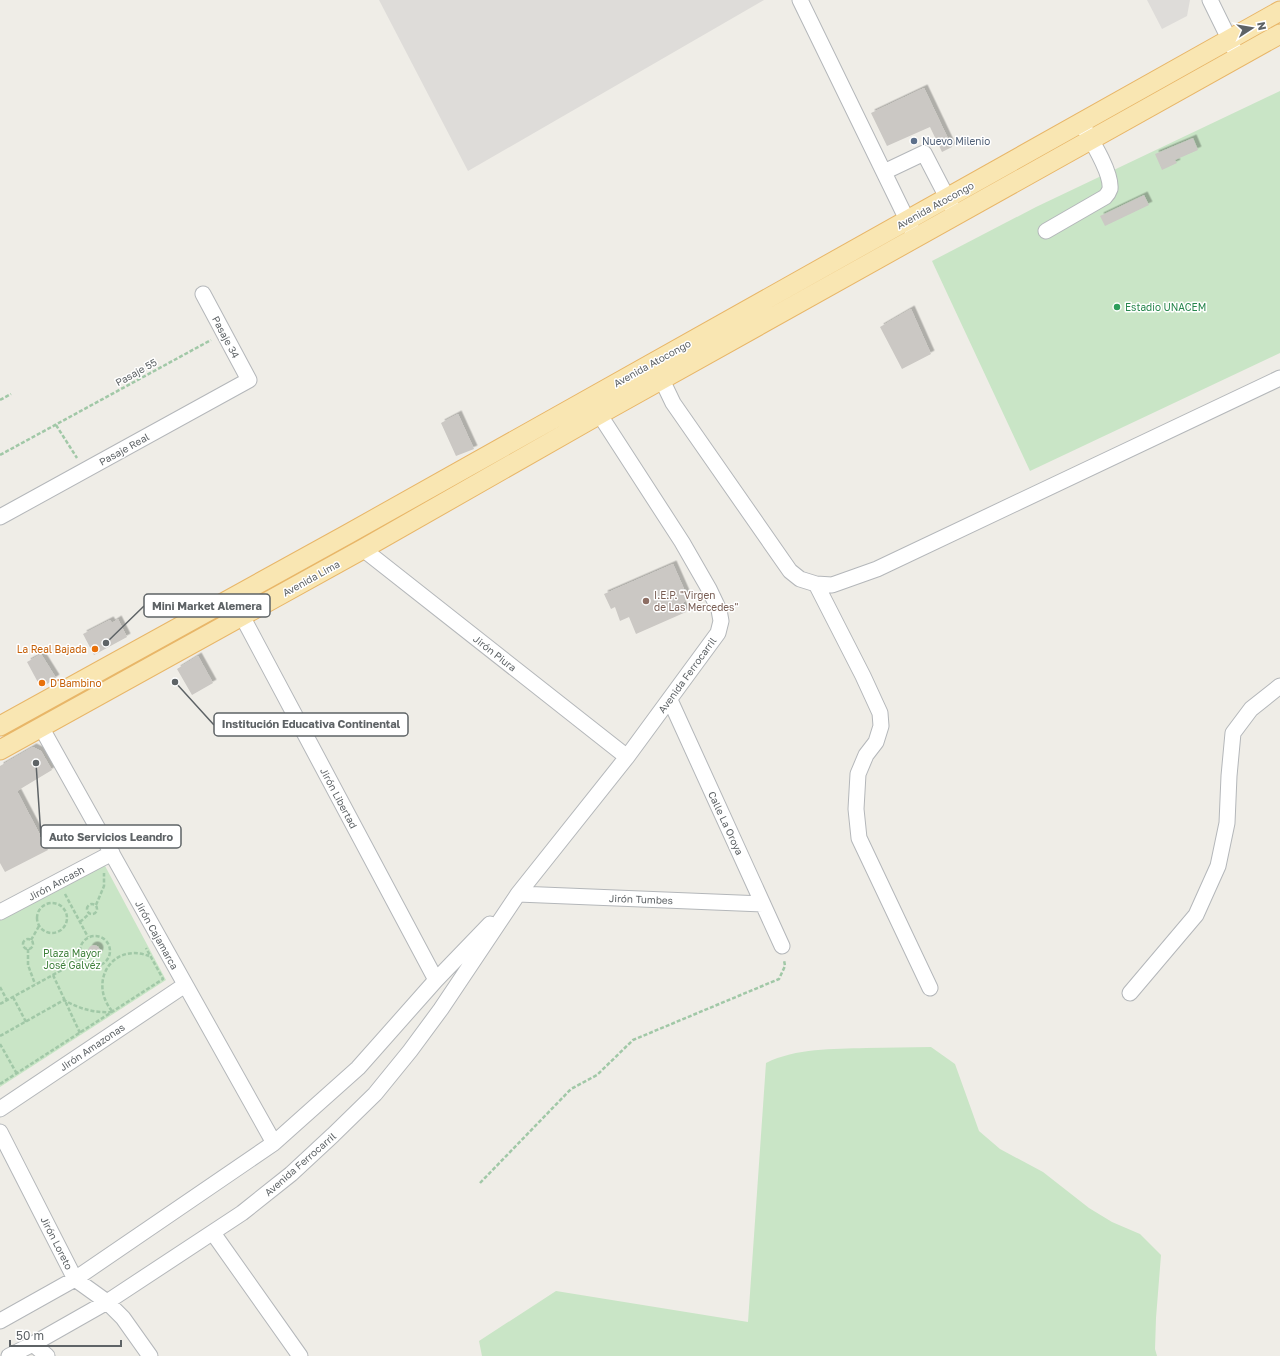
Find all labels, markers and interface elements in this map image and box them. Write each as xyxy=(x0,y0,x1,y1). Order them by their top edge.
north arrow xyxy=(1232,8,1272,48)
text: N xyxy=(1255,20,1269,31)
place label: Nuevo Milenio xyxy=(922,135,990,147)
marker: Nuevo Milenio xyxy=(909,136,919,146)
street label: Avenida Atocongo xyxy=(894,179,976,231)
place label: Estadio UNACEM xyxy=(1125,301,1206,313)
marker: Estadio UNACEM xyxy=(1112,302,1122,312)
street label: Pasaje 34 xyxy=(210,314,242,360)
street label: Avenida Atocongo xyxy=(611,337,693,389)
street label: Pasaje 55 xyxy=(113,356,159,388)
street label: Pasaje Real xyxy=(97,430,151,468)
street label: Avenida Lima xyxy=(280,557,342,599)
place label: I.E.P. "Virgen de Las Mercedes" xyxy=(654,589,738,613)
callout: Mini Market Alemera xyxy=(144,594,270,617)
marker: I.E.P. "Virgen de Las Mercedes" xyxy=(641,596,651,606)
text: Mini Market Alemera xyxy=(152,599,262,612)
street label: Jirón Piura xyxy=(471,632,519,674)
street label: Avenida Ferrocarril xyxy=(656,635,718,715)
place label: La Real Bajada xyxy=(17,643,87,655)
marker: La Real Bajada xyxy=(90,644,100,654)
place label: D'Bambino xyxy=(50,677,101,689)
marker: D'Bambino xyxy=(37,678,47,688)
callout: Institución Educativa Continental xyxy=(214,713,408,736)
text: Institución Educativa Continental xyxy=(222,717,401,730)
street label: Jirón Libertad xyxy=(318,766,360,830)
street label: Calle La Oroya xyxy=(706,789,746,857)
callout: Auto Servicios Leandro xyxy=(41,825,181,848)
text: Auto Servicios Leandro xyxy=(49,830,173,843)
street label: Jirón Ancash xyxy=(26,863,86,903)
street label: Jirón Tumbes xyxy=(609,892,673,906)
street label: Jirón Cajamarca xyxy=(133,898,181,972)
park label: Plaza Mayor José Galvéz xyxy=(43,947,101,971)
street label: Jirón Amazonas xyxy=(57,1021,127,1073)
street label: Avenida Ferrocarril xyxy=(262,1130,338,1198)
street label: Jirón Loreto xyxy=(39,1214,75,1272)
scale bar xyxy=(10,1322,121,1348)
text: 50 m xyxy=(16,1328,44,1343)

